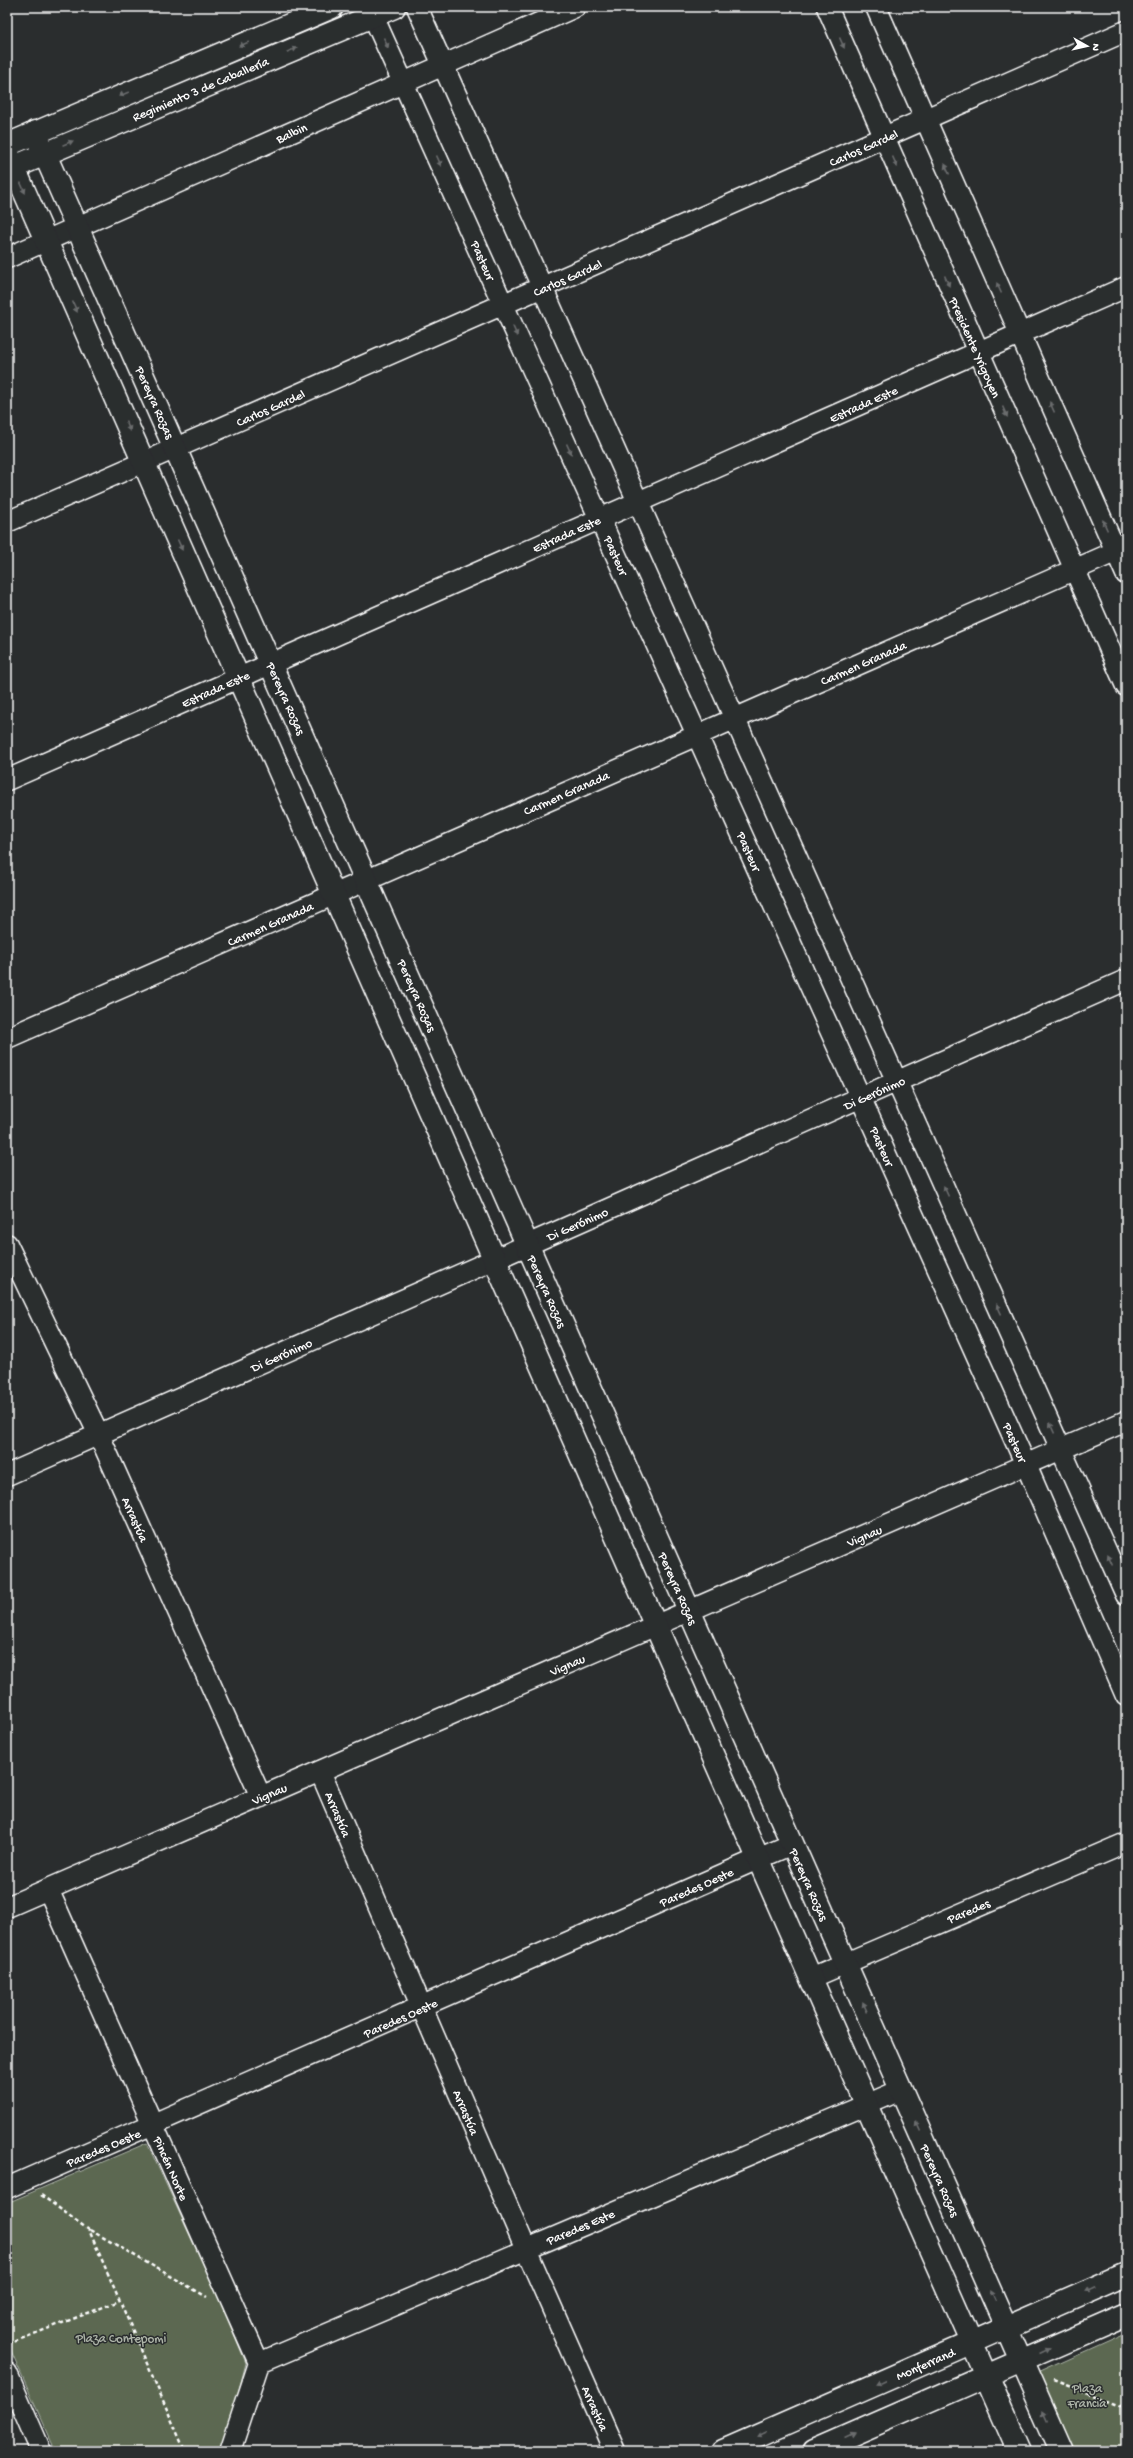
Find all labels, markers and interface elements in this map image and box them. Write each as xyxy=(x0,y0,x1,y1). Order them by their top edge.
north arrow xyxy=(1067,26,1107,66)
one-way arrow xyxy=(383,37,389,49)
one-way arrow xyxy=(839,37,845,48)
one-way arrow xyxy=(238,41,250,47)
text: N xyxy=(1088,43,1101,52)
one-way arrow xyxy=(286,47,297,53)
street label: Regimiento 3 de Caballería xyxy=(131,54,272,126)
one-way arrow xyxy=(119,91,130,97)
street label: Balbin xyxy=(273,120,311,148)
street label: Carlos Gardel xyxy=(827,127,901,171)
one-way arrow xyxy=(63,140,75,146)
one-way arrow xyxy=(436,155,442,167)
one-way arrow xyxy=(892,156,898,167)
one-way arrow xyxy=(944,163,950,174)
one-way arrow xyxy=(20,182,26,193)
street label: Pasteur xyxy=(466,238,498,284)
street label: Carlos Gardel xyxy=(531,257,605,301)
one-way arrow xyxy=(944,275,950,286)
one-way arrow xyxy=(996,281,1002,293)
street label: Presidente Yrigoyen xyxy=(944,294,1003,401)
one-way arrow xyxy=(72,301,78,313)
one-way arrow xyxy=(512,325,518,336)
street label: Pereyra Rozas xyxy=(131,364,177,443)
street label: Estrada Este xyxy=(828,384,901,427)
street label: Carlos Gardel xyxy=(234,387,308,431)
one-way arrow xyxy=(1049,401,1055,412)
one-way arrow xyxy=(1002,407,1008,418)
one-way arrow xyxy=(124,420,131,432)
one-way arrow xyxy=(566,444,572,455)
street label: Estrada Este xyxy=(531,514,604,557)
one-way arrow xyxy=(1101,519,1107,531)
street label: Pasteur xyxy=(599,533,631,579)
one-way arrow xyxy=(177,539,183,551)
street label: Carmen Granada xyxy=(819,638,910,690)
street label: Pereyra Rozas xyxy=(262,660,308,739)
street label: Estrada Este xyxy=(180,669,253,712)
street label: Carmen Granada xyxy=(522,768,613,820)
street label: Pasteur xyxy=(732,829,764,875)
street label: Carmen Granada xyxy=(226,899,317,951)
street label: Pereyra Rozas xyxy=(393,957,439,1036)
street label: Di Gerónimo xyxy=(841,1074,908,1115)
street label: Pasteur xyxy=(865,1124,897,1170)
one-way arrow xyxy=(943,1185,949,1196)
street label: Di Gerónimo xyxy=(544,1205,611,1246)
street label: Pereyra Rozas xyxy=(523,1253,569,1332)
one-way arrow xyxy=(996,1304,1002,1315)
street label: Di Gerónimo xyxy=(248,1336,315,1377)
street label: Pasteur xyxy=(998,1420,1030,1466)
one-way arrow xyxy=(1049,1422,1055,1433)
street label: Arrastúa xyxy=(117,1495,151,1545)
street label: Vignau xyxy=(844,1523,885,1552)
street label: Pereyra Rozas xyxy=(654,1550,700,1629)
one-way arrow xyxy=(1107,1554,1113,1565)
street label: Vignau xyxy=(547,1652,588,1681)
street label: Vignau xyxy=(249,1781,290,1810)
street label: Arrastúa xyxy=(321,1790,353,1840)
street label: Pereyra Rozas xyxy=(785,1846,831,1925)
street label: Paredes Oeste xyxy=(657,1865,737,1912)
street label: Paredes xyxy=(944,1896,994,1928)
street label: Paredes Oeste xyxy=(361,1996,441,2043)
one-way arrow xyxy=(862,2002,868,2013)
street label: Arrastúa xyxy=(449,2088,481,2138)
one-way arrow xyxy=(914,2120,920,2132)
street label: Paredes Oeste xyxy=(64,2127,144,2172)
street label: Pincén Norte xyxy=(149,2134,191,2204)
street label: Pereyra Rozas xyxy=(916,2142,962,2221)
street label: Paredes Este xyxy=(544,2207,618,2250)
one-way arrow xyxy=(1085,2287,1096,2293)
one-way arrow xyxy=(990,2291,996,2302)
park label: Plaza Contepomi xyxy=(75,2332,166,2347)
street label: Monferrand xyxy=(894,2345,959,2385)
one-way arrow xyxy=(1040,2347,1051,2353)
one-way arrow xyxy=(876,2379,887,2385)
park label: Plaza Francia xyxy=(1066,2382,1107,2412)
street label: Arrastúa xyxy=(577,2384,611,2434)
one-way arrow xyxy=(1042,2410,1048,2421)
one-way arrow xyxy=(757,2431,768,2437)
one-way arrow xyxy=(844,2432,856,2438)

